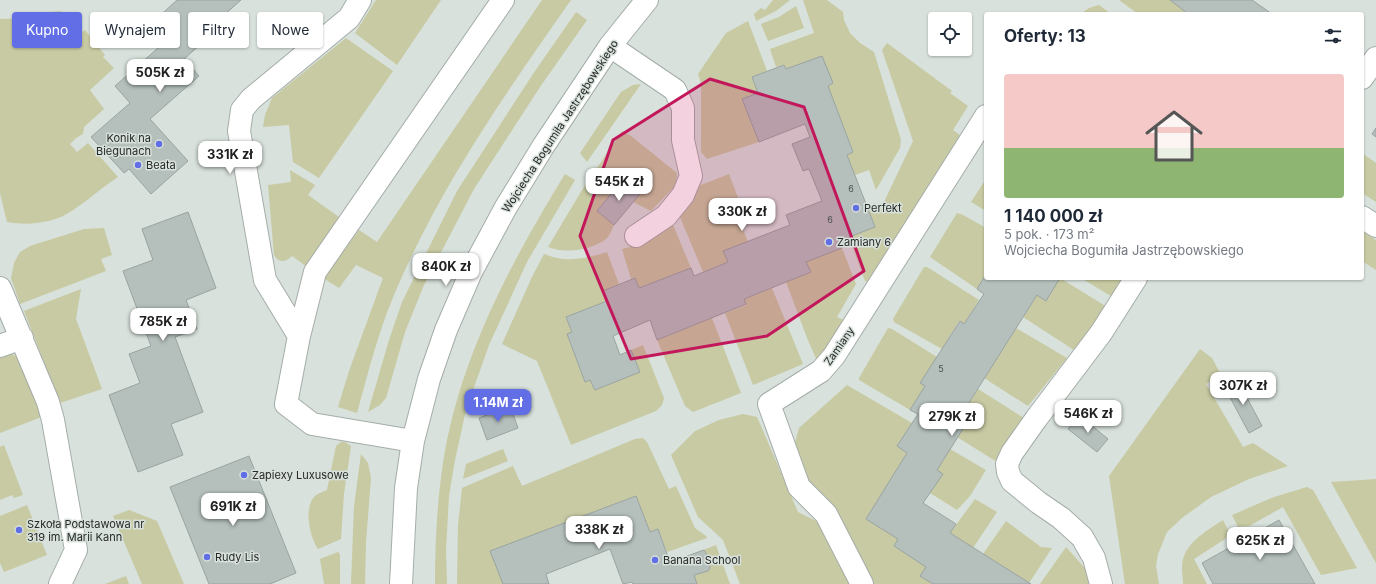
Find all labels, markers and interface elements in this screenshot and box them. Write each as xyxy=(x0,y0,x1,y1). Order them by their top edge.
chip: Kupno xyxy=(12,12,82,48)
chip: Wynajem xyxy=(90,12,180,48)
chip: Filtry xyxy=(188,12,249,48)
chip: Nowe xyxy=(257,12,323,48)
map controls xyxy=(928,12,972,56)
button: locate xyxy=(928,12,972,56)
icon: filters xyxy=(1322,25,1344,47)
text: Oferty: 13 xyxy=(1004,26,1086,46)
street label: Wojciecha Bogumiła Jastrzębowskiego xyxy=(499,37,621,215)
pin: 505K zł xyxy=(123,59,197,93)
text: 505K zł xyxy=(136,64,184,80)
icon: home xyxy=(1138,100,1210,172)
place label: Konik na Biegunach xyxy=(96,131,151,158)
marker: Konik na Biegunach xyxy=(154,139,164,149)
pin: 331K zł xyxy=(193,141,267,175)
text: 331K zł xyxy=(207,146,253,162)
place label: Beata xyxy=(146,158,176,172)
marker: Beata xyxy=(133,160,143,170)
pin: 545K zł xyxy=(582,168,656,202)
text: 545K zł xyxy=(595,173,643,189)
house number: 6 xyxy=(848,183,854,194)
pin: 330K zł xyxy=(705,198,779,232)
place label: Perfekt xyxy=(864,201,902,215)
text: 330K zł xyxy=(718,203,766,219)
marker: Perfekt xyxy=(851,203,861,213)
text: 1 140 000 zł xyxy=(1004,206,1102,226)
house number: 6 xyxy=(827,214,833,225)
text: 5 pok. · 173 m² xyxy=(1004,226,1095,242)
place label: Zamiany 6 xyxy=(837,235,891,249)
marker: Zamiany 6 xyxy=(824,237,834,247)
text: Wojciecha Bogumiła Jastrzębowskiego xyxy=(1004,242,1244,258)
pin: 840K zł xyxy=(409,253,483,287)
text: 840K zł xyxy=(421,258,471,274)
pin: 785K zł xyxy=(126,308,200,342)
text: 785K zł xyxy=(139,313,187,329)
street label: Zamiany xyxy=(821,324,857,368)
house number: 5 xyxy=(938,363,944,374)
pin: 307K zł xyxy=(1206,372,1280,406)
text: 307K zł xyxy=(1219,377,1267,393)
pin: 1.14M zł xyxy=(457,389,539,423)
text: 1.14M zł xyxy=(473,394,523,410)
pin: 546K zł xyxy=(1051,400,1125,434)
pin: 279K zł xyxy=(915,403,989,437)
text: 546K zł xyxy=(1064,405,1112,421)
text: 279K zł xyxy=(928,408,976,424)
place label: Zapiexy Luxusowe xyxy=(252,468,349,482)
marker: Zapiexy Luxusowe xyxy=(239,470,249,480)
pin: 691K zł xyxy=(196,493,270,527)
text: 691K zł xyxy=(210,498,256,514)
pin: 338K zł xyxy=(562,516,636,550)
place label: Szkoła Podstawowa nr 319 im. Marii Kann xyxy=(27,517,145,544)
text: 338K zł xyxy=(575,521,623,537)
marker: Szkoła Podstawowa nr 319 im. Marii Kann xyxy=(14,525,24,535)
pin: 625K zł xyxy=(1223,527,1297,561)
text: 625K zł xyxy=(1236,532,1284,548)
place label: Rudy Lis xyxy=(215,550,260,564)
marker: Rudy Lis xyxy=(202,552,212,562)
place label: Banana School xyxy=(663,553,741,567)
marker: Banana School xyxy=(650,555,660,565)

